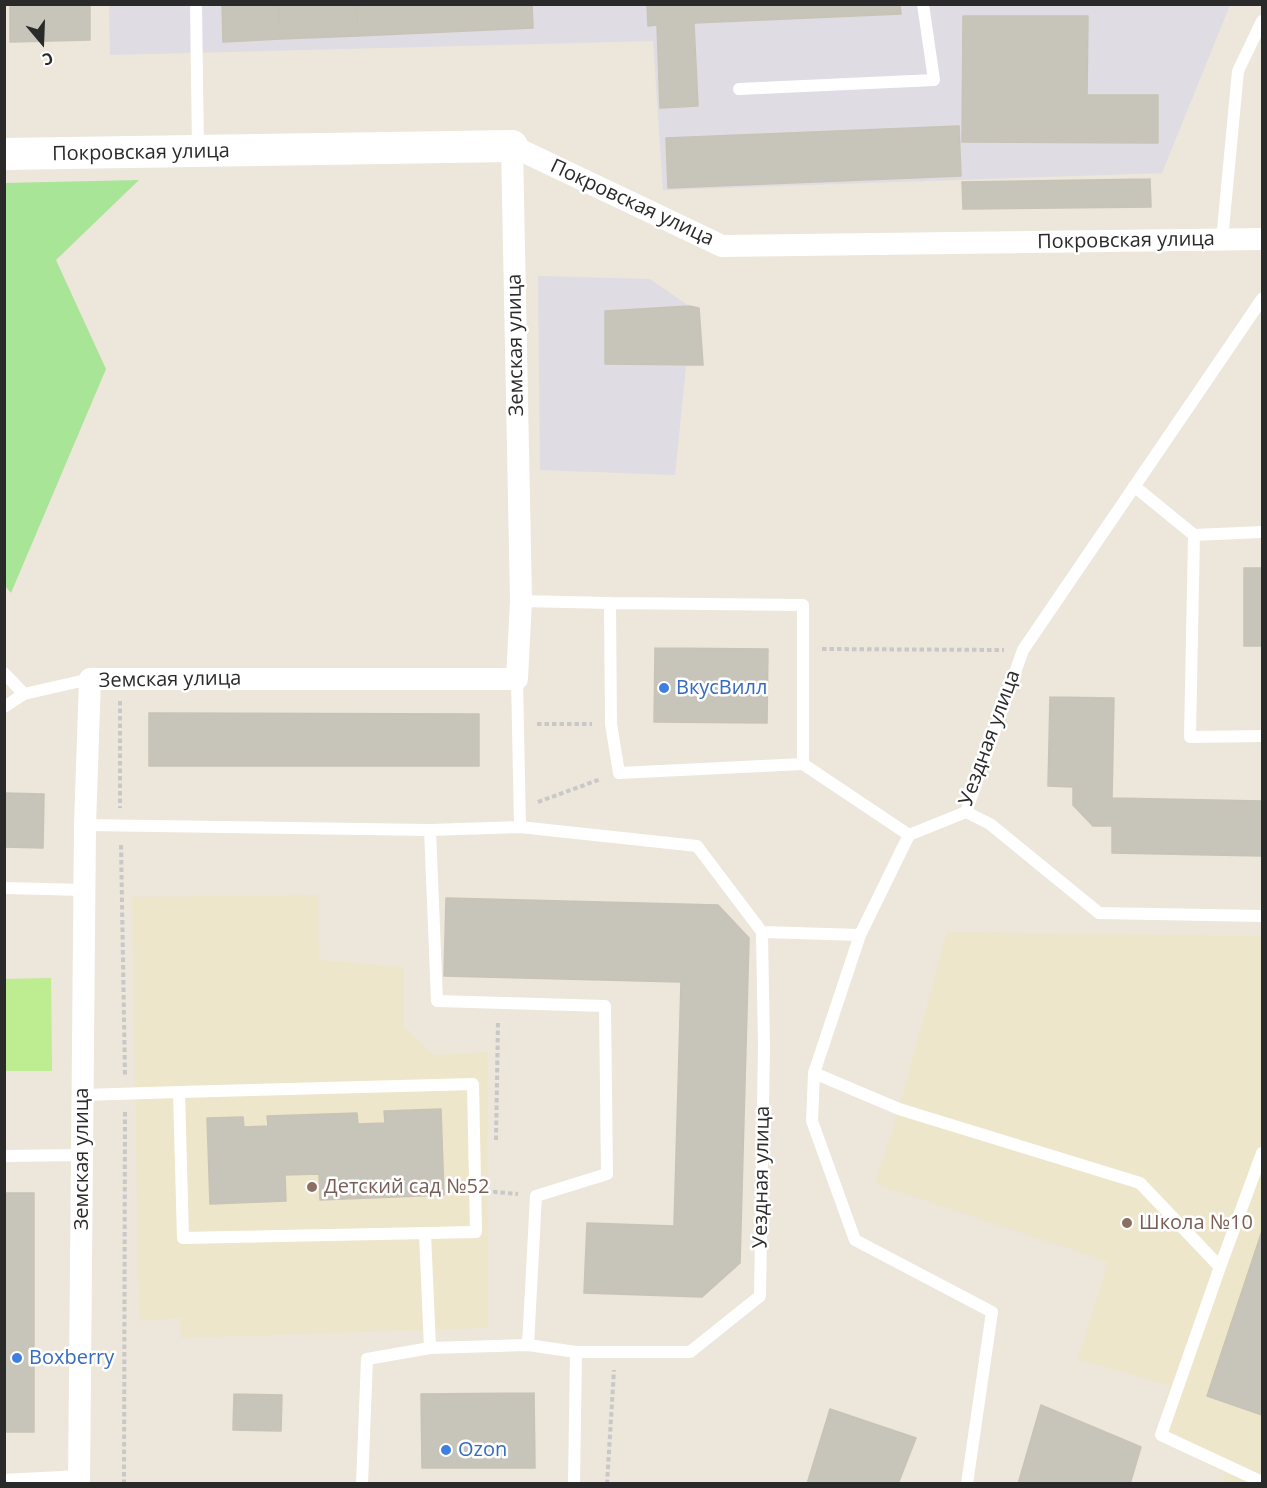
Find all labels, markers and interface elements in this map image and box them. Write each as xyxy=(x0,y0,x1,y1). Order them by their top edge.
north arrow xyxy=(12,12,72,72)
text: С xyxy=(39,47,56,71)
street label: Покровская улица xyxy=(52,139,230,167)
street label: Покровская улица xyxy=(546,155,718,251)
street label: Покровская улица xyxy=(1037,227,1215,255)
street label: Земская улица xyxy=(503,273,529,417)
street label: Земская улица xyxy=(98,667,242,693)
street label: Уездная улица xyxy=(954,667,1026,809)
place label: ВкусВилл xyxy=(676,676,767,700)
marker: ВкусВилл xyxy=(657,681,671,695)
street label: Земская улица xyxy=(70,1088,94,1230)
street label: Уездная улица xyxy=(749,1106,775,1248)
place label: Детский сад №52 xyxy=(324,1175,489,1199)
marker: Детский сад №52 xyxy=(305,1180,319,1194)
place label: Школа №10 xyxy=(1139,1211,1253,1235)
marker: Школа №10 xyxy=(1120,1216,1134,1230)
place label: Boxberry xyxy=(29,1346,114,1370)
marker: Boxberry xyxy=(10,1351,24,1365)
place label: Ozon xyxy=(458,1438,507,1462)
marker: Ozon xyxy=(439,1443,453,1457)

